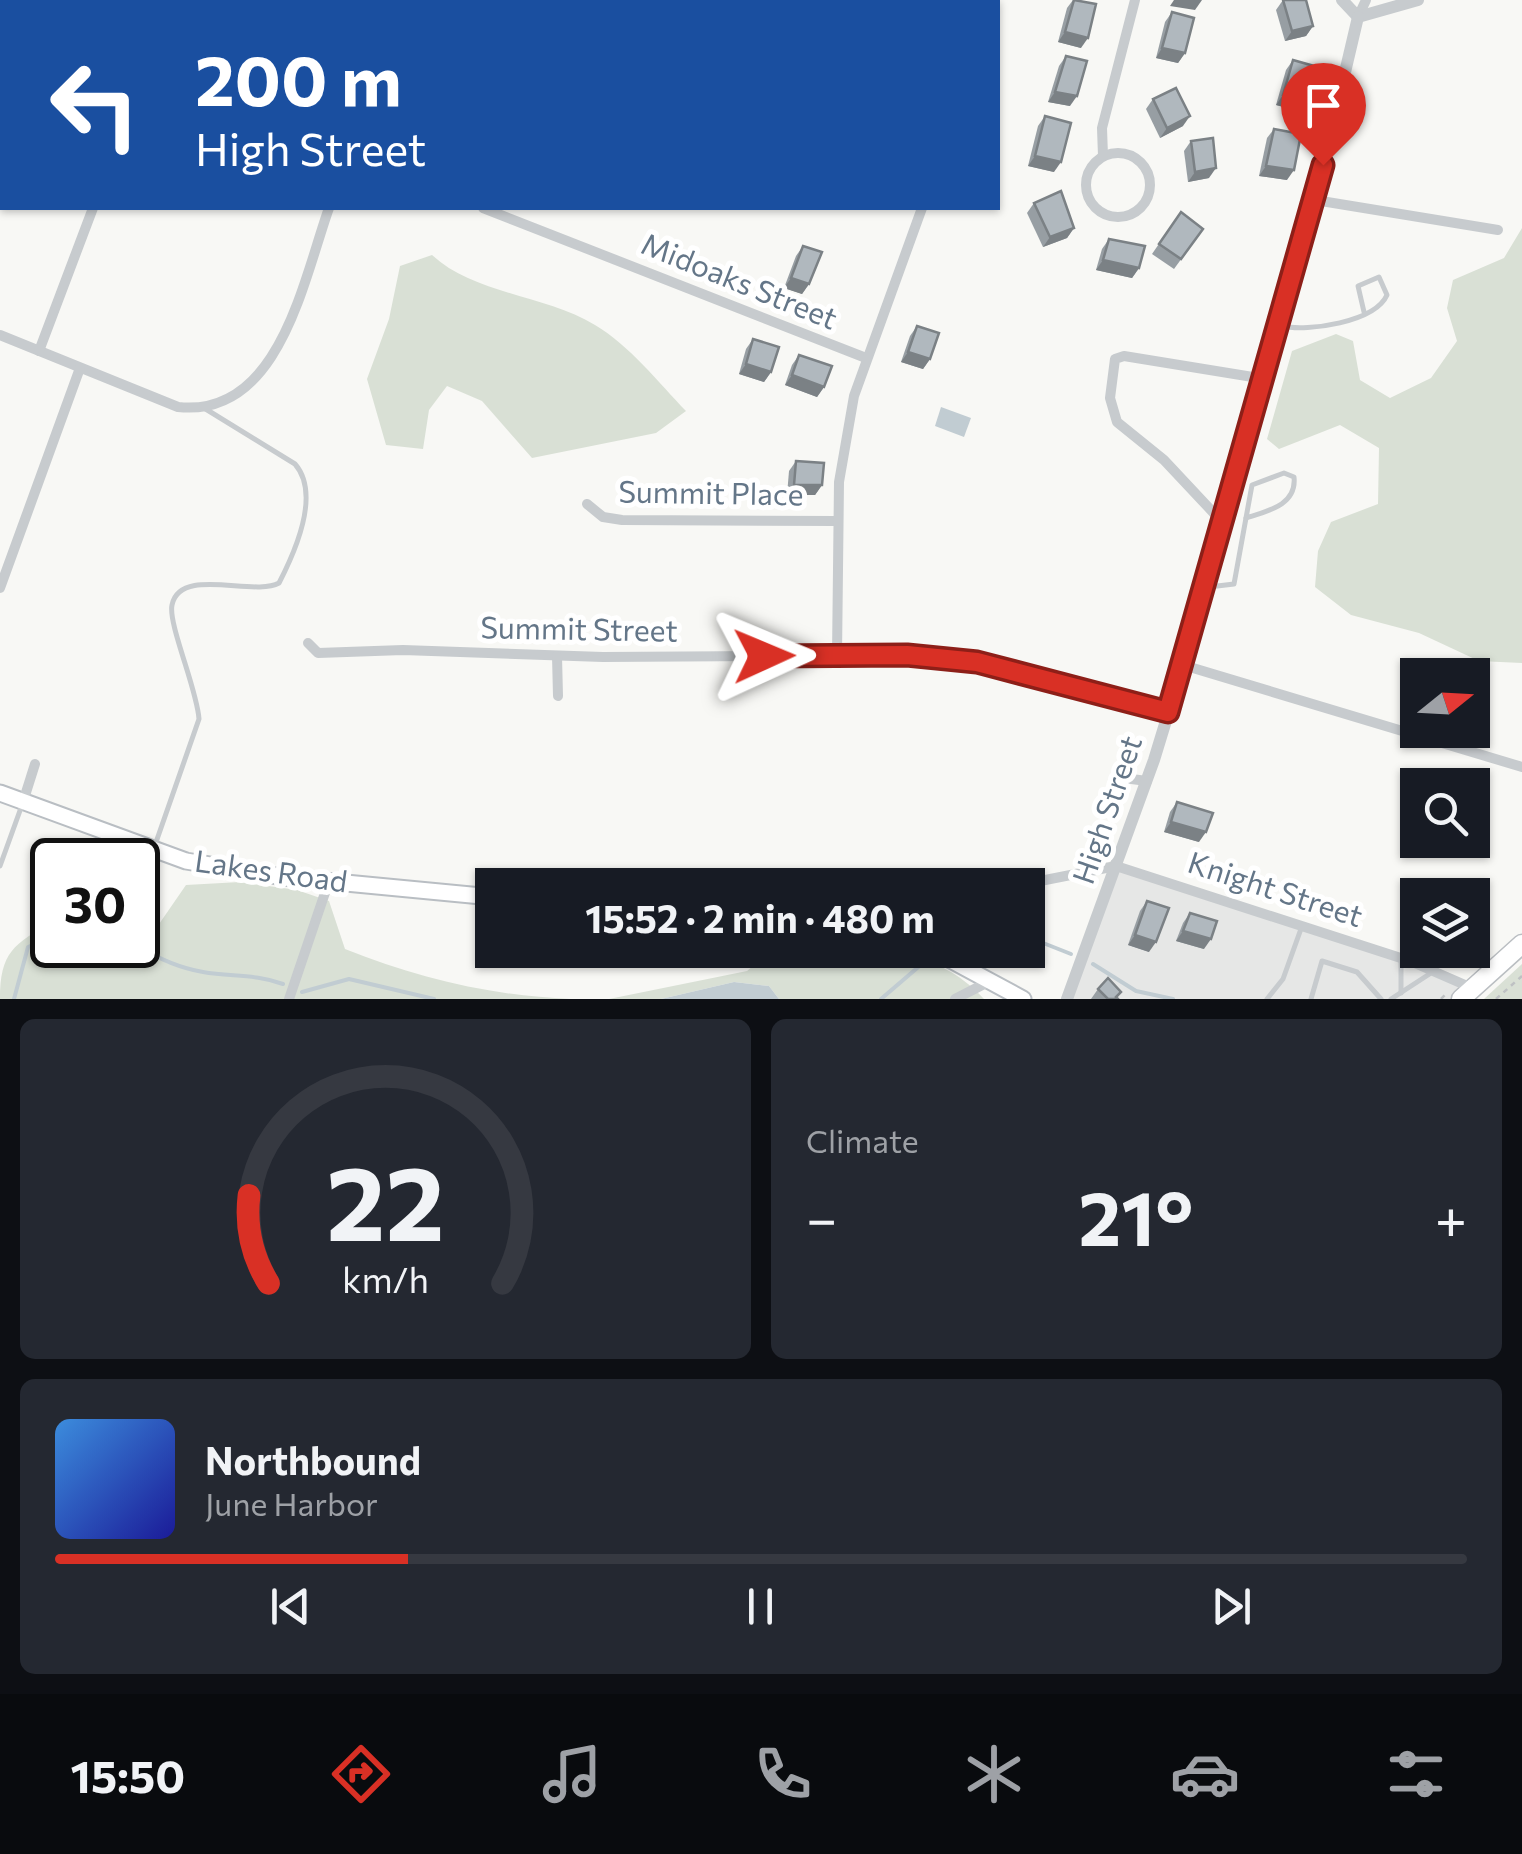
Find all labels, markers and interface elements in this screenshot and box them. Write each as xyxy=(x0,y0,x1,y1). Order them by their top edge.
text: 200 m xyxy=(195,35,402,120)
icon: left xyxy=(30,40,160,170)
pin xyxy=(1281,63,1366,166)
icon: arrive xyxy=(1296,78,1351,133)
text: High Street xyxy=(195,120,426,175)
street label: Midoaks Street xyxy=(637,224,843,336)
street label: Summit Place xyxy=(618,471,804,512)
position arrow xyxy=(712,604,816,708)
street label: Summit Street xyxy=(480,607,678,648)
north arrow xyxy=(1400,658,1490,748)
map controls xyxy=(1400,658,1490,968)
street label: High Street xyxy=(1063,730,1148,888)
button: search xyxy=(1400,768,1490,858)
speed limit sign: 30 xyxy=(30,838,160,968)
street label: Lakes Road xyxy=(193,841,350,899)
street label: Knight Street xyxy=(1184,842,1368,933)
button: layers xyxy=(1400,878,1490,968)
text: 15:52 · 2 min · 480 m xyxy=(585,894,935,941)
text: Climate xyxy=(806,1120,919,1160)
text: 22 xyxy=(326,1135,445,1262)
text: 21° xyxy=(1079,1170,1193,1261)
text: − xyxy=(806,1183,837,1250)
text: + xyxy=(1435,1183,1467,1250)
text: km/h xyxy=(342,1257,429,1300)
text: Northbound xyxy=(205,1436,421,1483)
text: June Harbor xyxy=(205,1483,378,1523)
icon: previous xyxy=(263,1579,318,1634)
icon: pause xyxy=(733,1579,788,1634)
icon: next xyxy=(1204,1579,1259,1634)
icon: directions xyxy=(326,1739,396,1809)
icon: music xyxy=(537,1739,607,1809)
icon: phone xyxy=(748,1739,818,1809)
icon: climate xyxy=(959,1739,1029,1809)
icon: car xyxy=(1170,1739,1240,1809)
icon: filters xyxy=(1381,1739,1451,1809)
text: 15:50 xyxy=(71,1747,185,1802)

